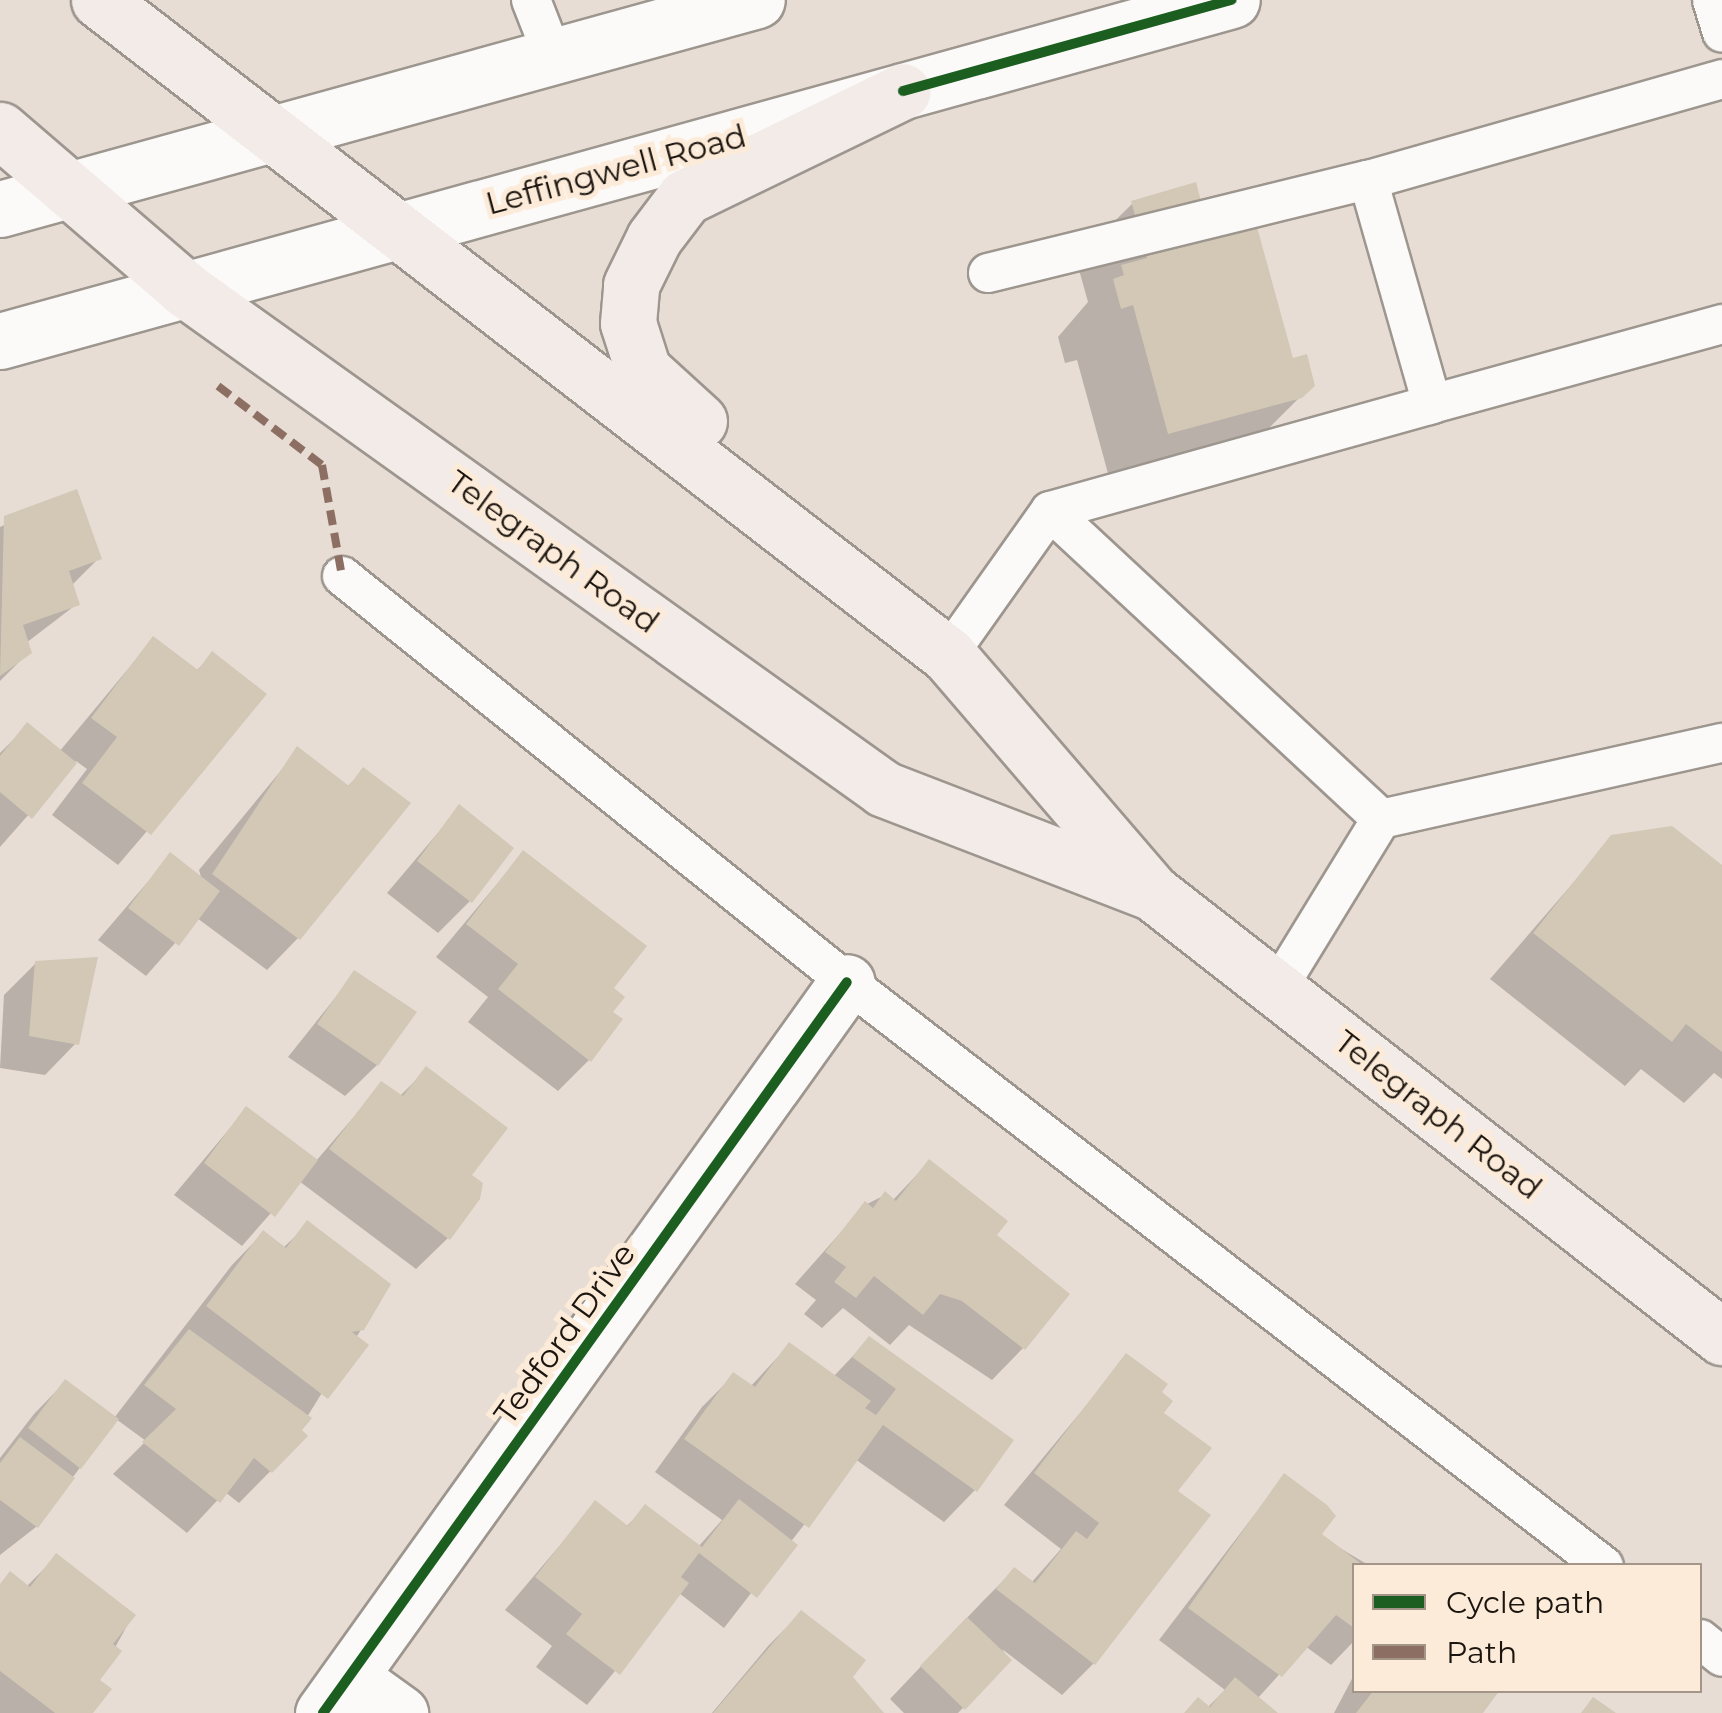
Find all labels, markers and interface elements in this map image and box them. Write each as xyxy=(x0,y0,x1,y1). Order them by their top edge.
street label: Leffingwell Road xyxy=(482,117,750,223)
street label: Telegraph Road xyxy=(440,463,666,641)
street label: Telegraph Road xyxy=(1327,1022,1549,1208)
street label: Tedford Drive xyxy=(486,1236,644,1432)
legend xyxy=(1352,1563,1702,1693)
text: Cycle path xyxy=(1446,1584,1604,1621)
text: Path xyxy=(1446,1634,1517,1671)

